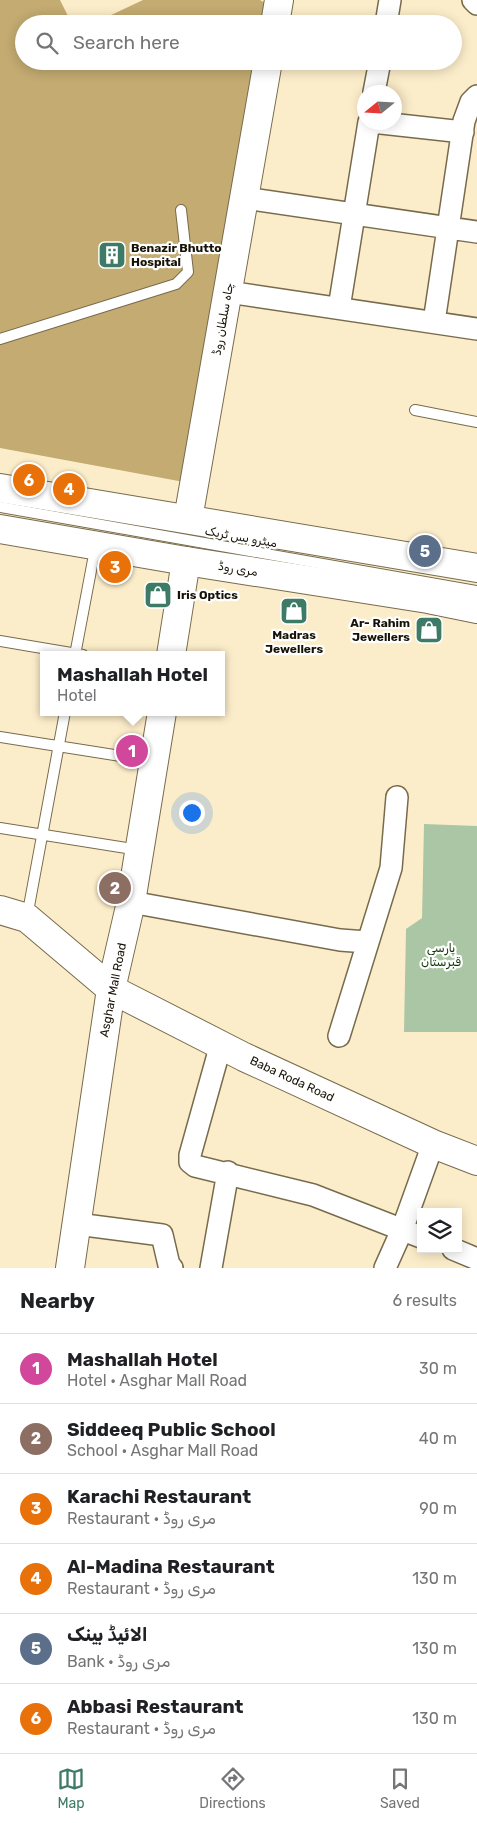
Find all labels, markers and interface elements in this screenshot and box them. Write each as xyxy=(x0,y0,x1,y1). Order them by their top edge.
search box xyxy=(15,15,462,70)
icon: search xyxy=(33,29,61,57)
text: Search here xyxy=(73,31,180,54)
north arrow xyxy=(357,85,402,130)
building icon: Benazir Bhutto Hospital xyxy=(97,240,127,270)
place label: Benazir Bhutto Hospital xyxy=(131,241,222,269)
street label: چاہ سلطان روڈ xyxy=(210,282,237,356)
pin: 6 xyxy=(13,461,45,499)
pin: 4 xyxy=(53,470,85,508)
street label: میٹرو بس ٹریک xyxy=(204,524,279,551)
pin: 5 xyxy=(409,532,441,570)
pin: 3 xyxy=(99,548,131,586)
street label: مری روڈ xyxy=(217,559,259,580)
shop icon: Iris Optics xyxy=(143,580,173,610)
place label: Iris Optics xyxy=(177,588,238,602)
shop icon: Madras Jewellers xyxy=(279,596,309,626)
shop icon: Ar- Rahim Jewellers xyxy=(414,615,444,645)
place label: Ar- Rahim Jewellers xyxy=(350,616,410,644)
place label: Madras Jewellers xyxy=(265,628,323,656)
popup xyxy=(40,651,225,716)
text: Mashallah Hotel xyxy=(57,663,208,686)
text: Hotel xyxy=(57,686,97,705)
pin: 1 xyxy=(116,732,148,770)
your location xyxy=(179,800,205,826)
pin: 2 xyxy=(99,869,131,907)
park label: پارسی قبرستان xyxy=(421,941,461,970)
street label: Asghar Mall Road xyxy=(97,942,129,1038)
street label: Baba Roda Road xyxy=(248,1053,336,1105)
map controls xyxy=(417,1208,462,1253)
button: layers xyxy=(417,1208,462,1253)
text: Nearby xyxy=(20,1288,95,1313)
text: 6 results xyxy=(392,1291,457,1310)
text: Mashallah Hotel xyxy=(67,1348,218,1371)
text: 1 xyxy=(32,1359,40,1378)
text: 30 m xyxy=(419,1359,457,1378)
text: Hotel · Asghar Mall Road xyxy=(67,1371,247,1390)
text: Siddeeq Public School xyxy=(67,1418,276,1441)
text: 2 xyxy=(31,1429,41,1448)
text: 40 m xyxy=(419,1429,457,1448)
text: School · Asghar Mall Road xyxy=(67,1441,258,1460)
text: Karachi Restaurant xyxy=(67,1485,251,1508)
text: 3 xyxy=(31,1499,41,1518)
text: 90 m xyxy=(419,1499,457,1518)
text: Restaurant · مری روڈ xyxy=(67,1509,216,1528)
text: Al-Madina Restaurant xyxy=(67,1555,275,1578)
text: 4 xyxy=(31,1569,41,1588)
text: 130 m xyxy=(412,1569,457,1588)
text: Restaurant · مری روڈ xyxy=(67,1579,216,1598)
text: الائیڈ بینک xyxy=(67,1623,148,1646)
text: 5 xyxy=(31,1639,41,1658)
text: 130 m xyxy=(412,1639,457,1658)
text: Bank · مری روڈ xyxy=(67,1652,170,1671)
text: Abbasi Restaurant xyxy=(67,1695,243,1718)
text: 6 xyxy=(31,1709,41,1728)
text: 130 m xyxy=(412,1709,457,1728)
text: Restaurant · مری روڈ xyxy=(67,1719,216,1738)
tab: Map xyxy=(57,1765,85,1812)
tab: Directions xyxy=(199,1765,266,1812)
tab: Saved xyxy=(380,1765,420,1812)

